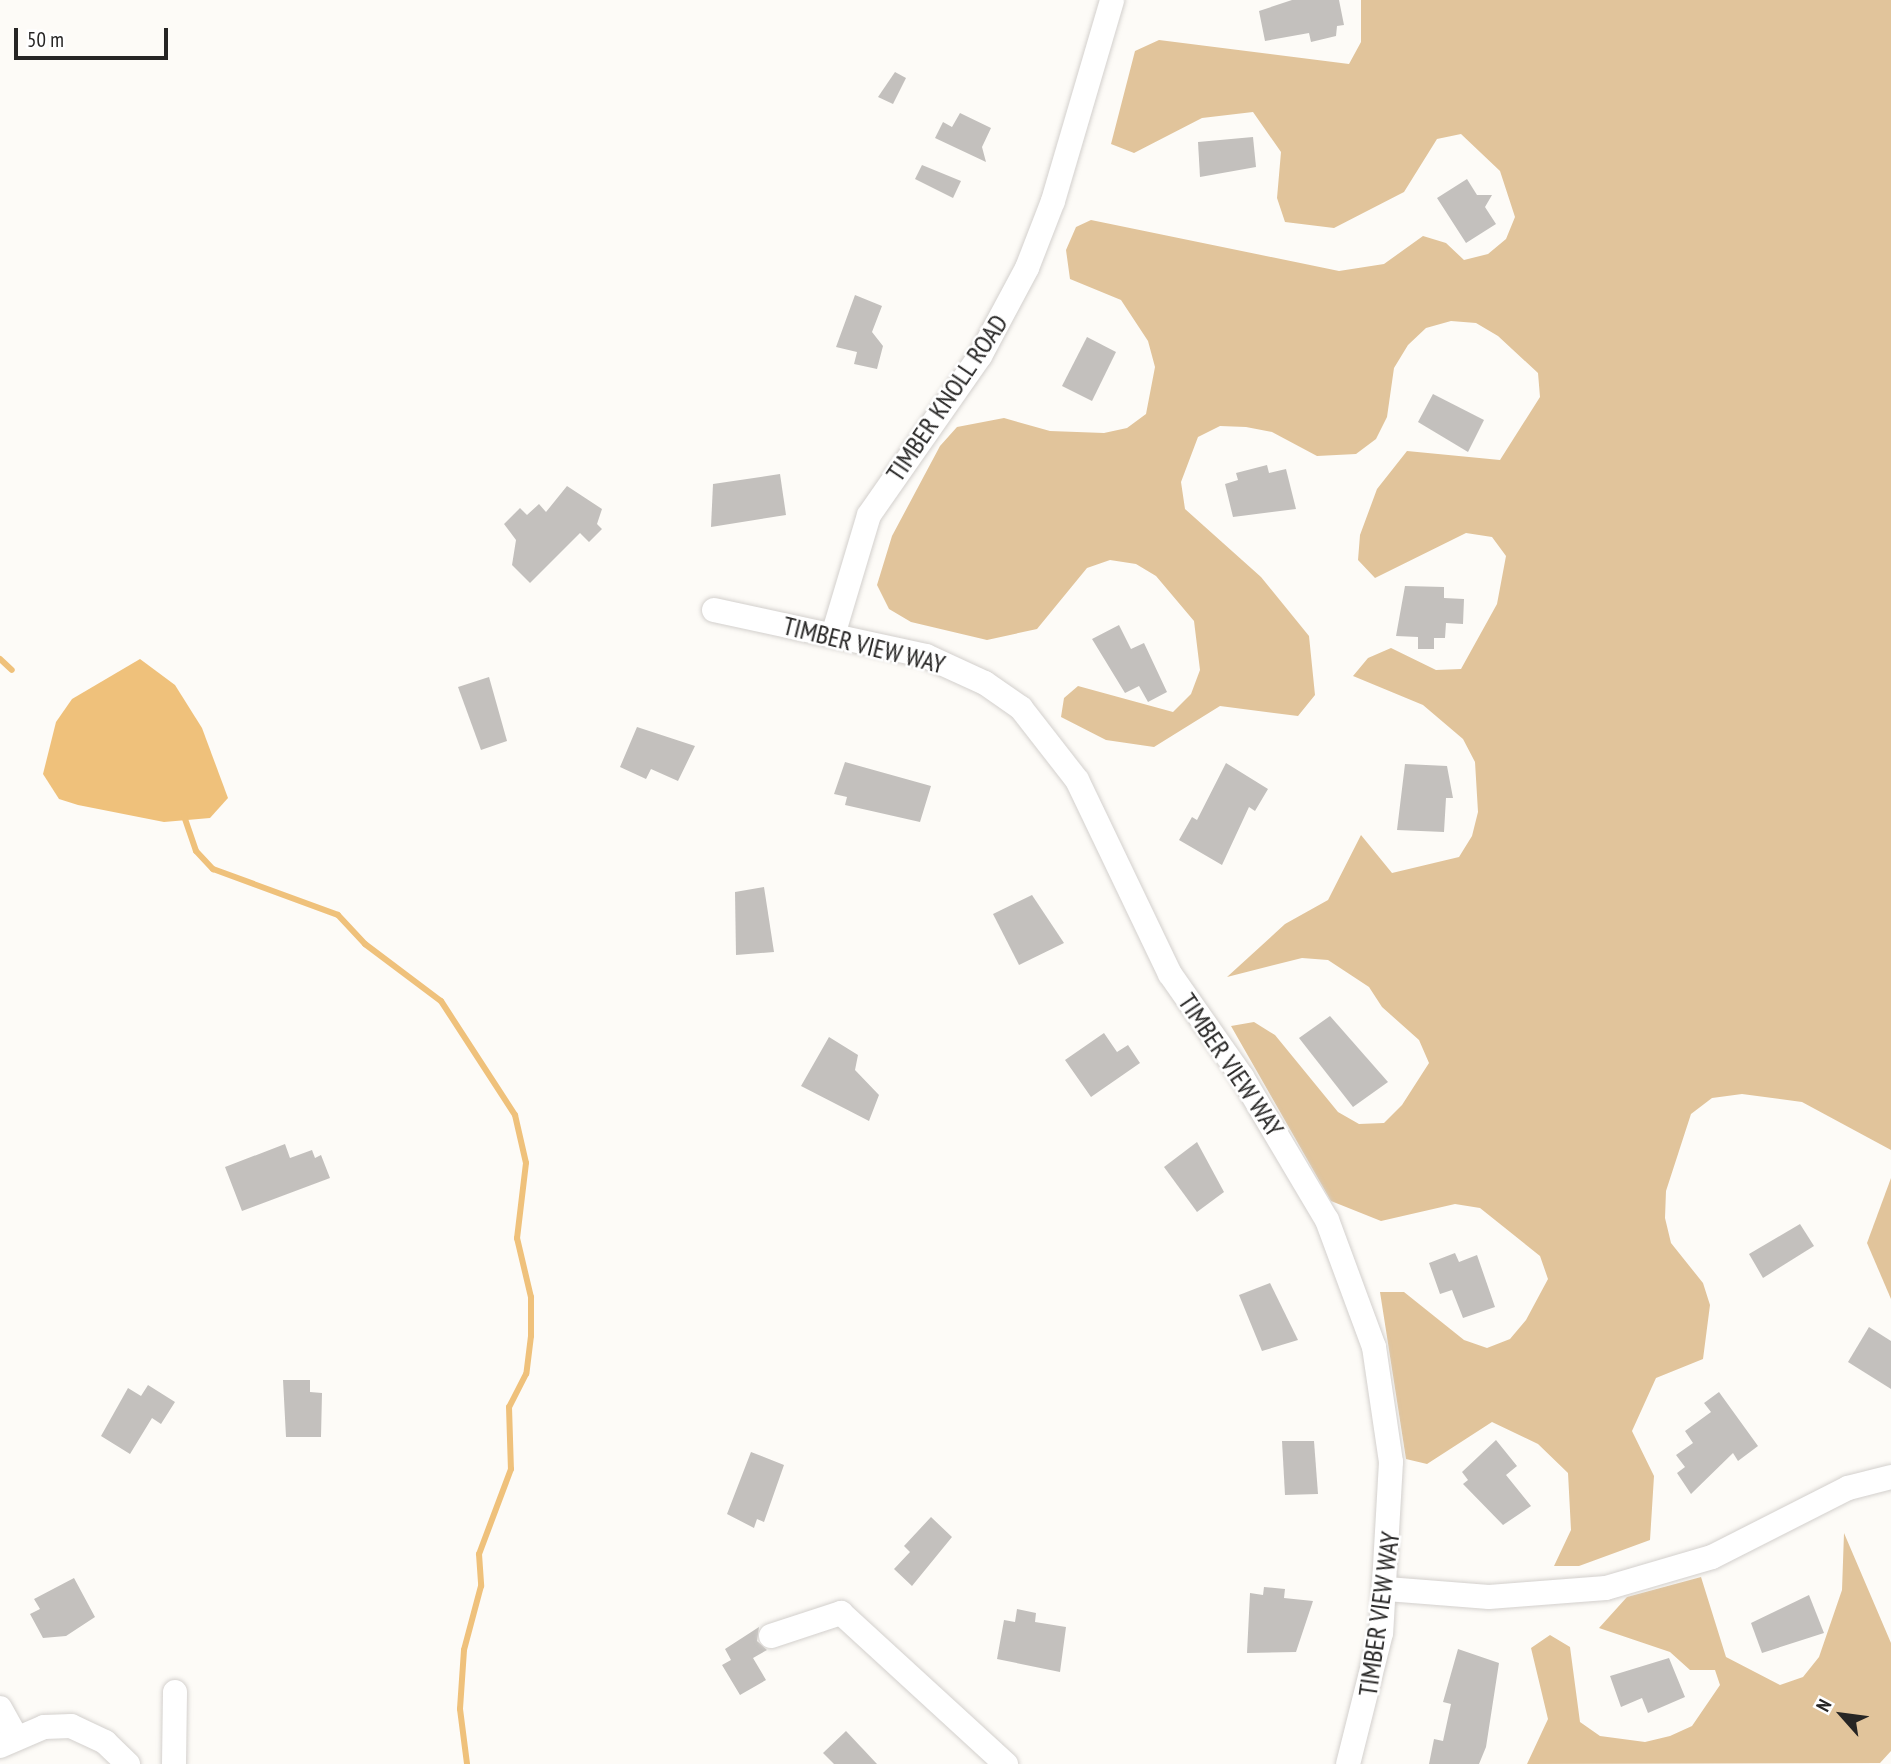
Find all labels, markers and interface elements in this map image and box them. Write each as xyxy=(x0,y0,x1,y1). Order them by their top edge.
scale bar xyxy=(18,14,172,58)
text: 50 m xyxy=(27,26,64,53)
street label: TIMBER KNOLL ROAD xyxy=(879,308,1015,488)
street label: TIMBER VIEW WAY xyxy=(779,610,949,680)
street label: TIMBER VIEW WAY xyxy=(1171,987,1291,1143)
street label: TIMBER VIEW WAY xyxy=(1352,1529,1406,1699)
north arrow xyxy=(1807,1680,1877,1750)
text: N xyxy=(1810,1695,1836,1715)

